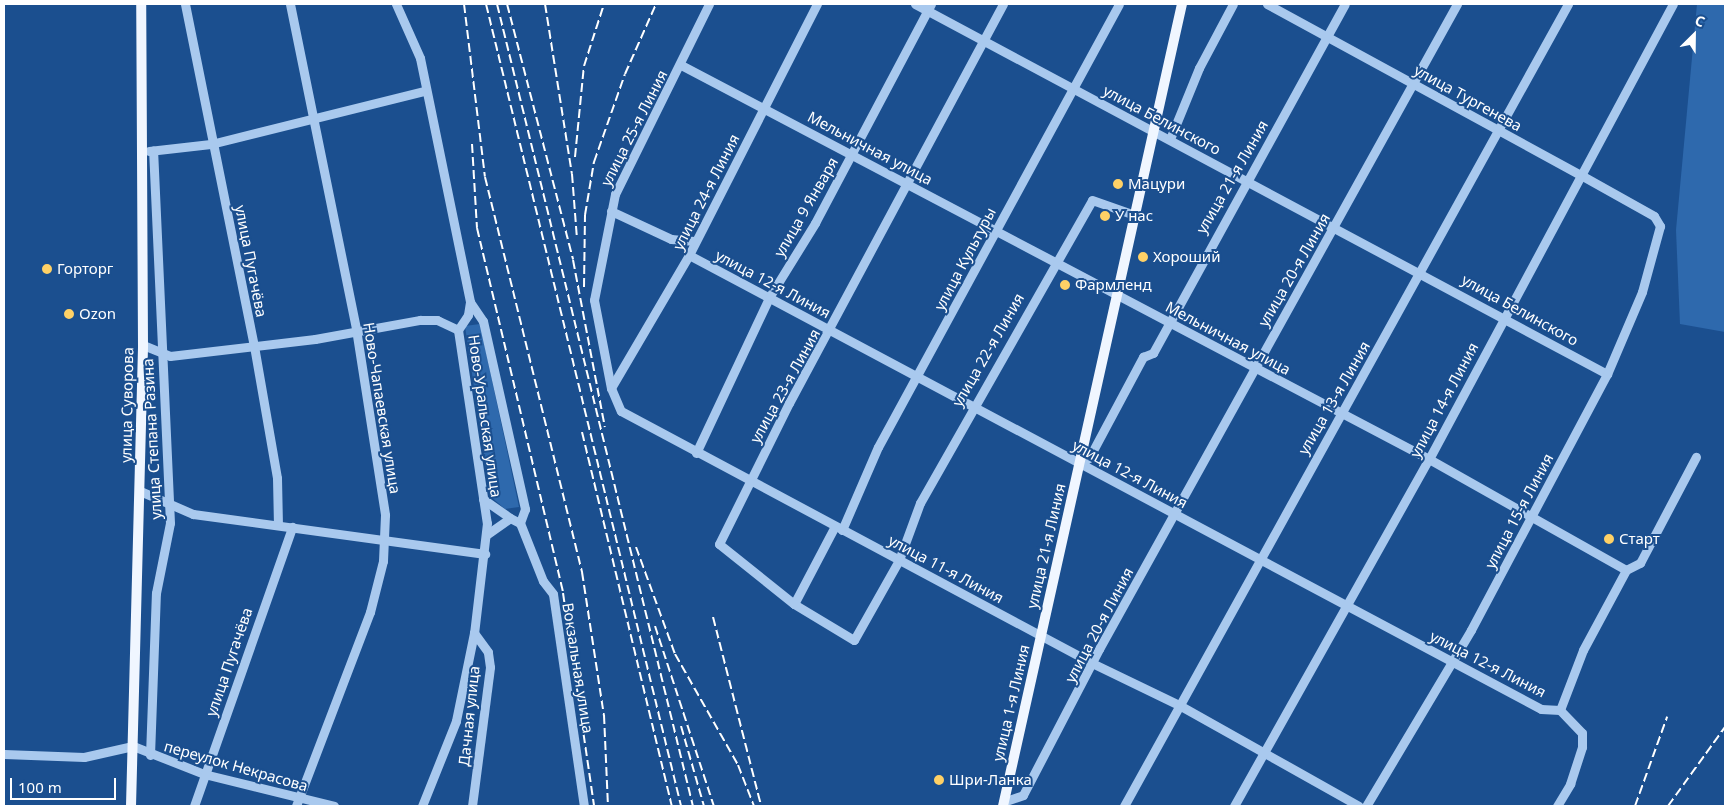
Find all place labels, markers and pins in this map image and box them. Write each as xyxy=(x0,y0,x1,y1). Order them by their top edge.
place label: Мацури xyxy=(1128,175,1185,193)
marker: Мацури xyxy=(1112,178,1124,190)
place label: У нас xyxy=(1115,207,1153,225)
marker: У нас xyxy=(1099,210,1111,222)
place label: Хороший xyxy=(1153,248,1220,266)
marker: Хороший xyxy=(1137,251,1149,263)
place label: Горторг xyxy=(57,260,113,278)
marker: Горторг xyxy=(41,263,53,275)
place label: Фармленд xyxy=(1075,276,1152,294)
marker: Фармленд xyxy=(1059,279,1071,291)
place label: Ozon xyxy=(79,305,116,323)
marker: Ozon xyxy=(63,308,75,320)
place label: Cтарт xyxy=(1619,530,1660,548)
marker: Cтарт xyxy=(1603,533,1615,545)
place label: Шри-Ланка xyxy=(949,771,1032,789)
marker: Шри-Ланка xyxy=(933,774,945,786)

